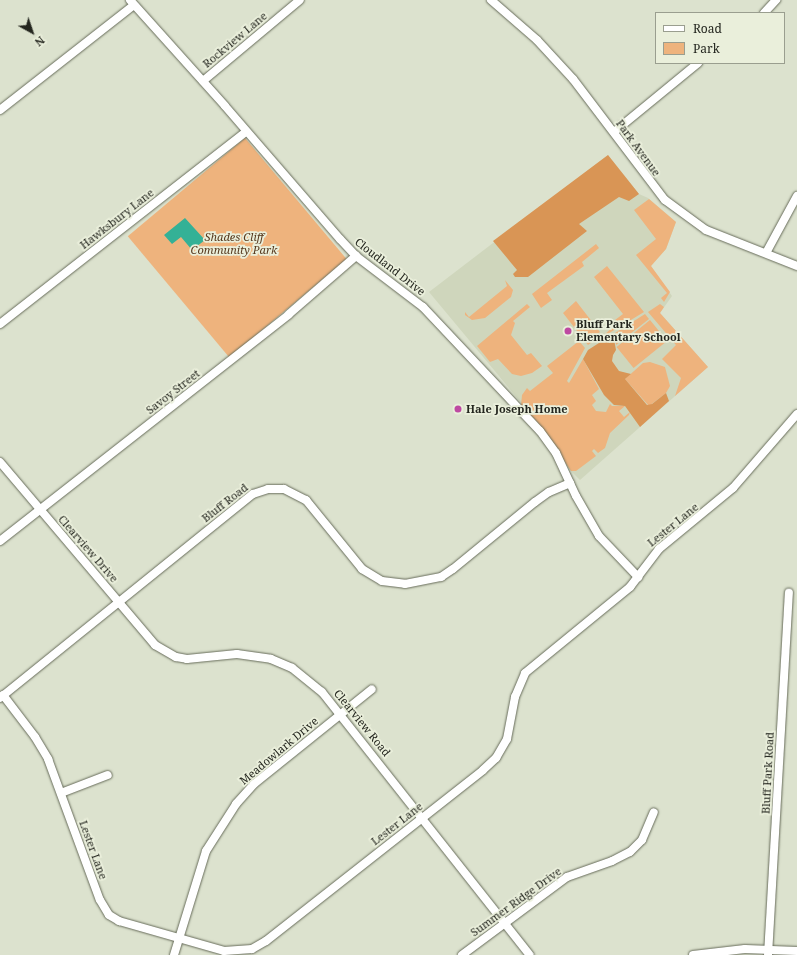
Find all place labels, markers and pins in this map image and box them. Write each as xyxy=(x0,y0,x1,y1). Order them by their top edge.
place label: Bluff Park Elementary School xyxy=(576,318,681,344)
marker: Bluff Park Elementary School xyxy=(563,326,573,336)
place label: Hale Joseph Home xyxy=(466,402,568,416)
marker: Hale Joseph Home xyxy=(453,404,463,414)

